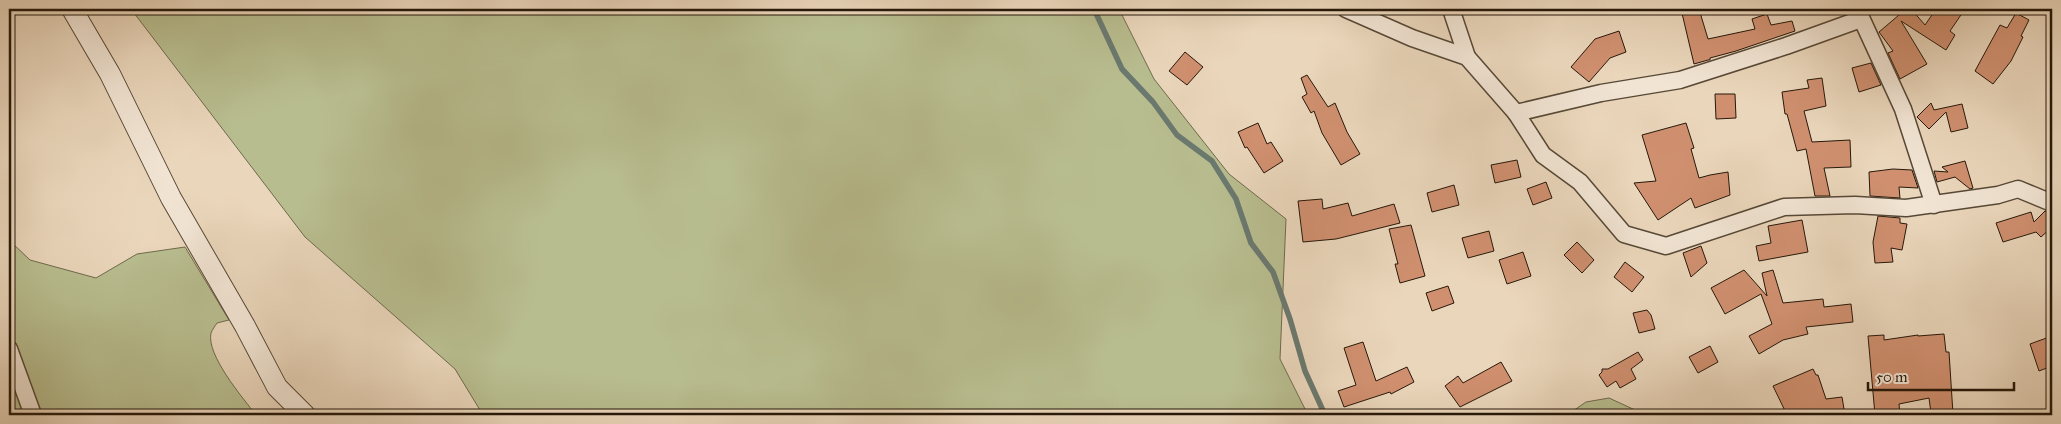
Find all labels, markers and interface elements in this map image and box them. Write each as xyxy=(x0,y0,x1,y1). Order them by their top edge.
scale bar xyxy=(1868,359,2015,391)
text: 50 m xyxy=(1876,368,1908,386)

